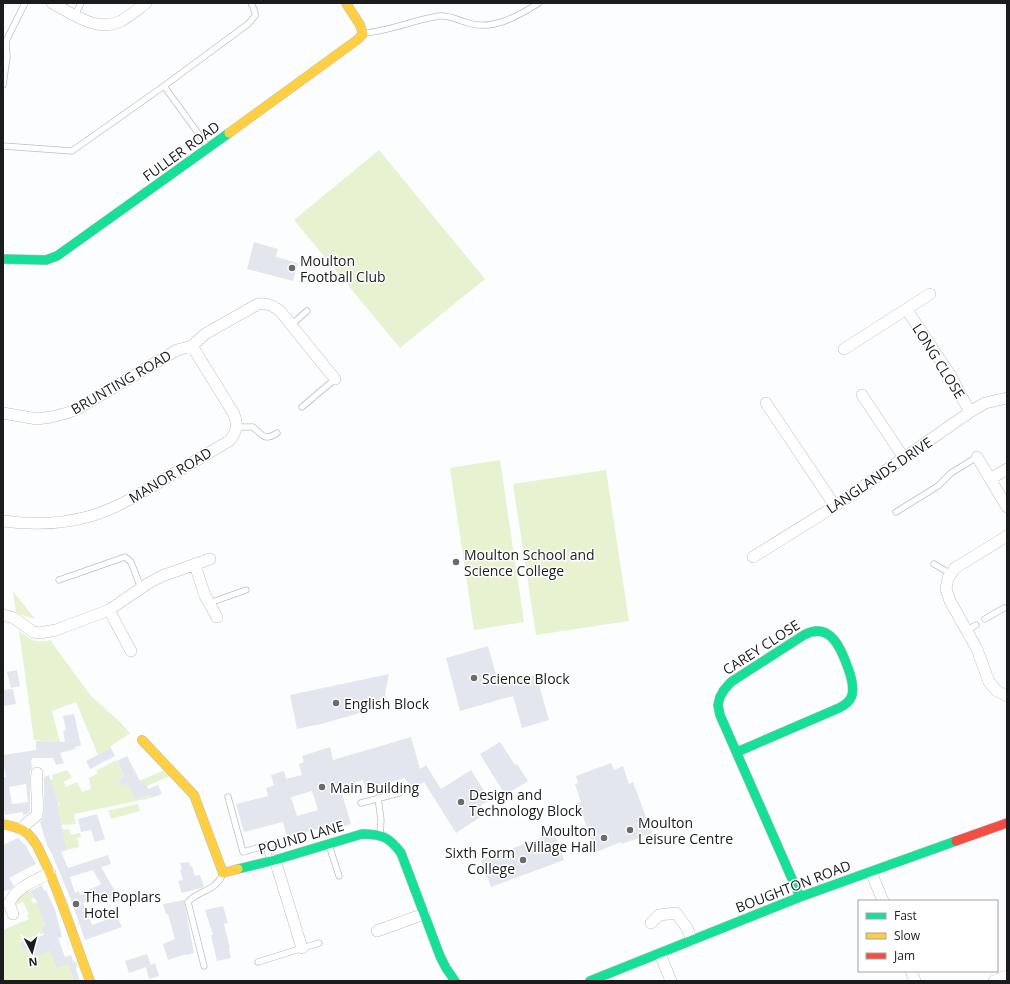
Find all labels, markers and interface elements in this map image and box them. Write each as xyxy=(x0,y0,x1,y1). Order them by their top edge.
street label: FULLER ROAD xyxy=(139,117,223,185)
place label: Moulton Football Club xyxy=(300,251,386,286)
marker: Moulton Football Club xyxy=(287,263,297,273)
street label: LONG CLOSE xyxy=(908,320,970,402)
street label: BRUNTING ROAD xyxy=(67,346,175,418)
street label: LANGLANDS DRIVE xyxy=(822,432,936,518)
street label: MANOR ROAD xyxy=(125,443,215,507)
place label: Moulton School and Science College xyxy=(464,545,595,580)
marker: Moulton School and Science College xyxy=(451,557,461,567)
street label: CAREY CLOSE xyxy=(719,615,803,679)
place label: Science Block xyxy=(482,669,570,688)
marker: Science Block xyxy=(469,673,479,683)
place label: English Block xyxy=(344,694,430,713)
marker: English Block xyxy=(331,698,341,708)
place label: Main Building xyxy=(330,778,420,797)
marker: Main Building xyxy=(317,782,327,792)
place label: Design and Technology Block xyxy=(469,785,583,820)
marker: Design and Technology Block xyxy=(456,797,466,807)
place label: Moulton Leisure Centre xyxy=(638,813,733,848)
street label: POUND LANE xyxy=(256,816,346,858)
place label: Moulton Village Hall xyxy=(525,821,596,856)
marker: Moulton Leisure Centre xyxy=(625,825,635,835)
marker: Moulton Village Hall xyxy=(599,833,609,843)
place label: Sixth Form College xyxy=(445,843,515,878)
marker: Sixth Form College xyxy=(518,855,528,865)
street label: BOUGHTON ROAD xyxy=(733,855,853,917)
place label: The Poplars Hotel xyxy=(84,887,161,922)
marker: The Poplars Hotel xyxy=(71,899,81,909)
legend xyxy=(858,900,998,972)
text: Fast xyxy=(894,907,917,924)
text: Slow xyxy=(894,927,921,944)
north arrow xyxy=(12,932,52,972)
text: Jam xyxy=(893,947,915,964)
text: N xyxy=(28,955,38,970)

